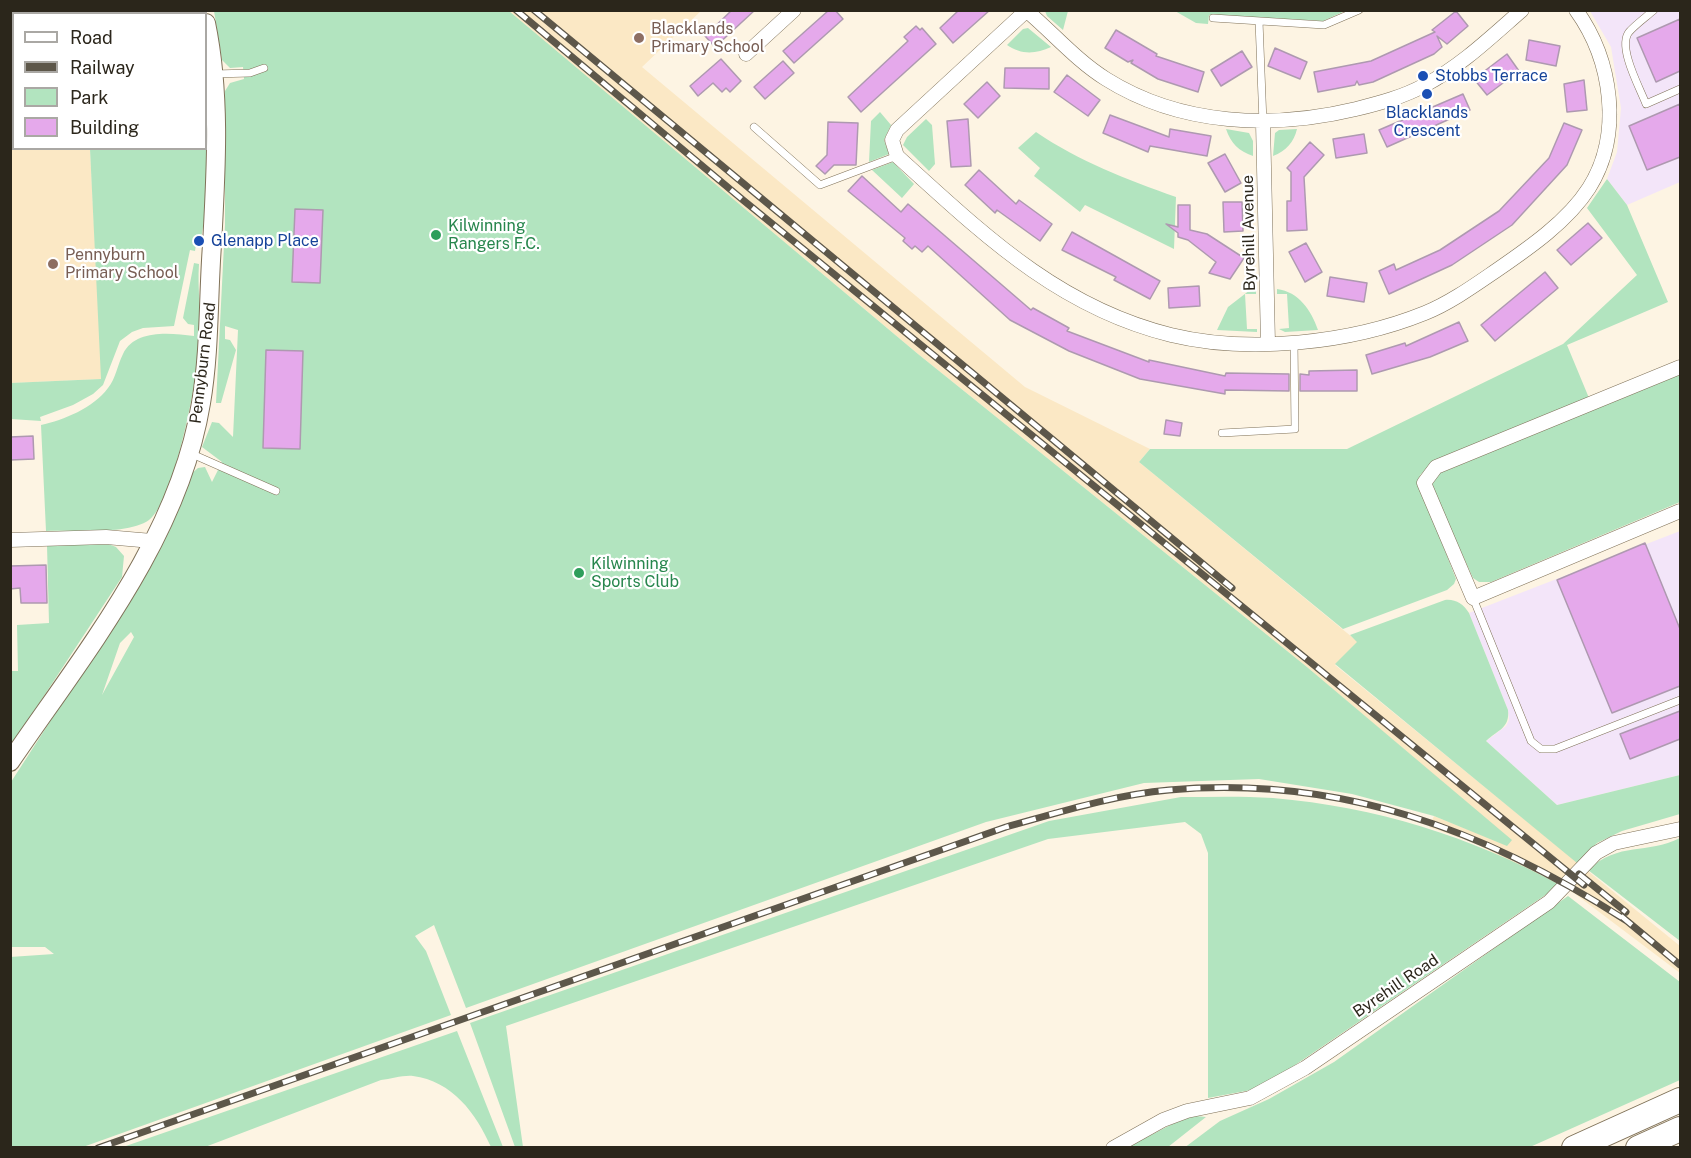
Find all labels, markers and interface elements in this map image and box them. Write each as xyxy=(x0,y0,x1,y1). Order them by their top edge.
legend xyxy=(12,12,207,150)
place label: Blacklands Primary School xyxy=(651,19,765,57)
text: Road xyxy=(70,27,113,48)
marker: Blacklands Primary School xyxy=(632,31,646,45)
text: Railway xyxy=(70,57,135,78)
place label: Stobbs Terrace xyxy=(1435,66,1548,86)
marker: Stobbs Terrace xyxy=(1416,69,1430,83)
text: Park xyxy=(70,87,108,108)
marker: Blacklands Crescent xyxy=(1420,87,1434,101)
place label: Blacklands Crescent xyxy=(1386,103,1468,141)
text: Building xyxy=(70,117,139,138)
street label: Byrehill Avenue xyxy=(1238,175,1260,291)
place label: Kilwinning Rangers F.C. xyxy=(448,216,540,254)
marker: Kilwinning Rangers F.C. xyxy=(429,228,443,242)
place label: Glenapp Place xyxy=(211,231,319,251)
marker: Glenapp Place xyxy=(192,234,206,248)
place label: Pennyburn Primary School xyxy=(65,245,179,283)
marker: Pennyburn Primary School xyxy=(46,257,60,271)
street label: Pennyburn Road xyxy=(186,301,220,425)
place label: Kilwinning Sports Club xyxy=(591,554,679,592)
marker: Kilwinning Sports Club xyxy=(572,566,586,580)
street label: Byrehill Road xyxy=(1350,950,1442,1022)

